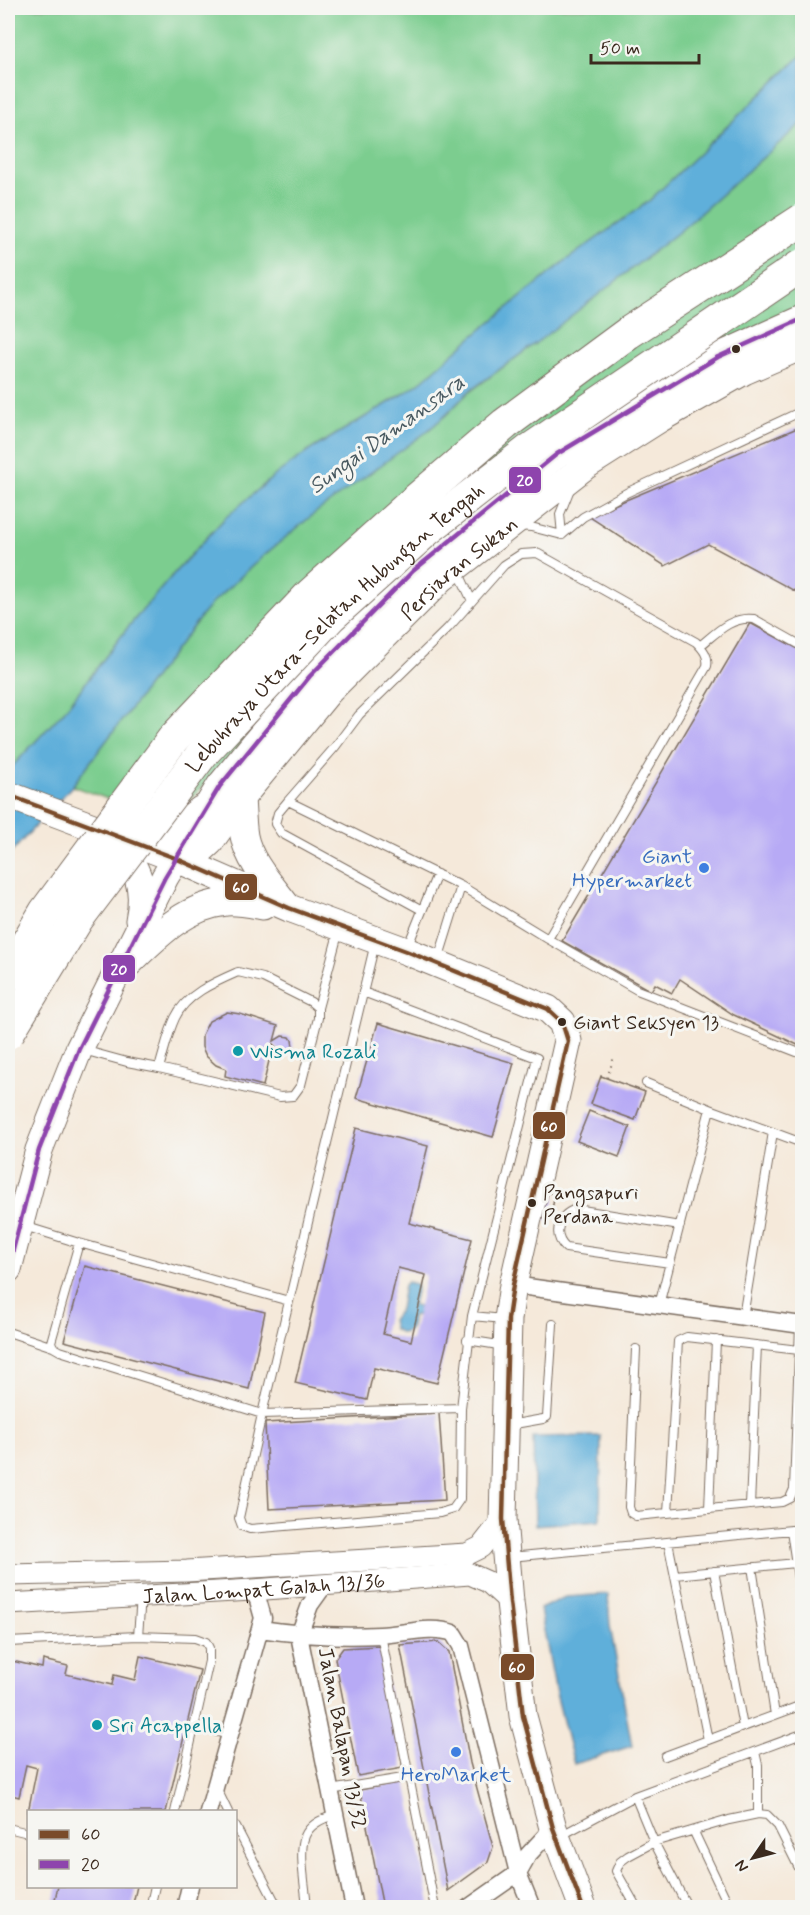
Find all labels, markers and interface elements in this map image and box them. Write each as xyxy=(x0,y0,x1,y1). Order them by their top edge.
scale bar xyxy=(591,27,699,65)
text: 50 m xyxy=(600,37,640,61)
unlabelled marker xyxy=(730,343,742,355)
water label: Sungai Damansara xyxy=(304,369,472,502)
line badge: 20 xyxy=(508,466,542,494)
text: 20 xyxy=(517,471,534,492)
street label: Lebuhraya Utara–Selatan Hubungan Tengah xyxy=(180,477,491,779)
street label: Persiaran Sukan xyxy=(395,511,524,627)
place label: Giant Hypermarket xyxy=(572,843,692,895)
marker: Giant Hypermarket xyxy=(697,861,711,875)
line badge: 60 xyxy=(224,873,258,901)
text: 60 xyxy=(232,878,250,899)
line badge: 20 xyxy=(102,954,136,983)
text: 20 xyxy=(111,960,128,981)
place label: Giant Seksyen 13 xyxy=(573,1010,719,1037)
marker: Giant Seksyen 13 xyxy=(556,1016,568,1028)
place label: Wisma Rozali xyxy=(250,1038,377,1066)
marker: Wisma Rozali xyxy=(231,1044,245,1058)
line badge: 60 xyxy=(532,1111,566,1140)
text: 60 xyxy=(540,1117,558,1138)
place label: Pangsapuri Perdana xyxy=(543,1180,638,1231)
marker: Pangsapuri Perdana xyxy=(526,1197,538,1209)
street label: Jalan Lompat Galah 13/36 xyxy=(141,1567,386,1611)
street label: Jalan Balapan 13/32 xyxy=(311,1645,373,1831)
line badge: 60 xyxy=(500,1653,535,1681)
text: 60 xyxy=(508,1658,526,1679)
place label: Sri Acappella xyxy=(109,1712,222,1740)
marker: Sri Acappella xyxy=(90,1718,104,1732)
marker: HeroMarket xyxy=(449,1745,463,1759)
place label: HeroMarket xyxy=(401,1761,512,1789)
legend xyxy=(27,1810,237,1888)
text: 60 xyxy=(81,1823,101,1847)
north arrow xyxy=(723,1828,783,1888)
text: 20 xyxy=(81,1853,100,1877)
text: N xyxy=(730,1855,754,1876)

